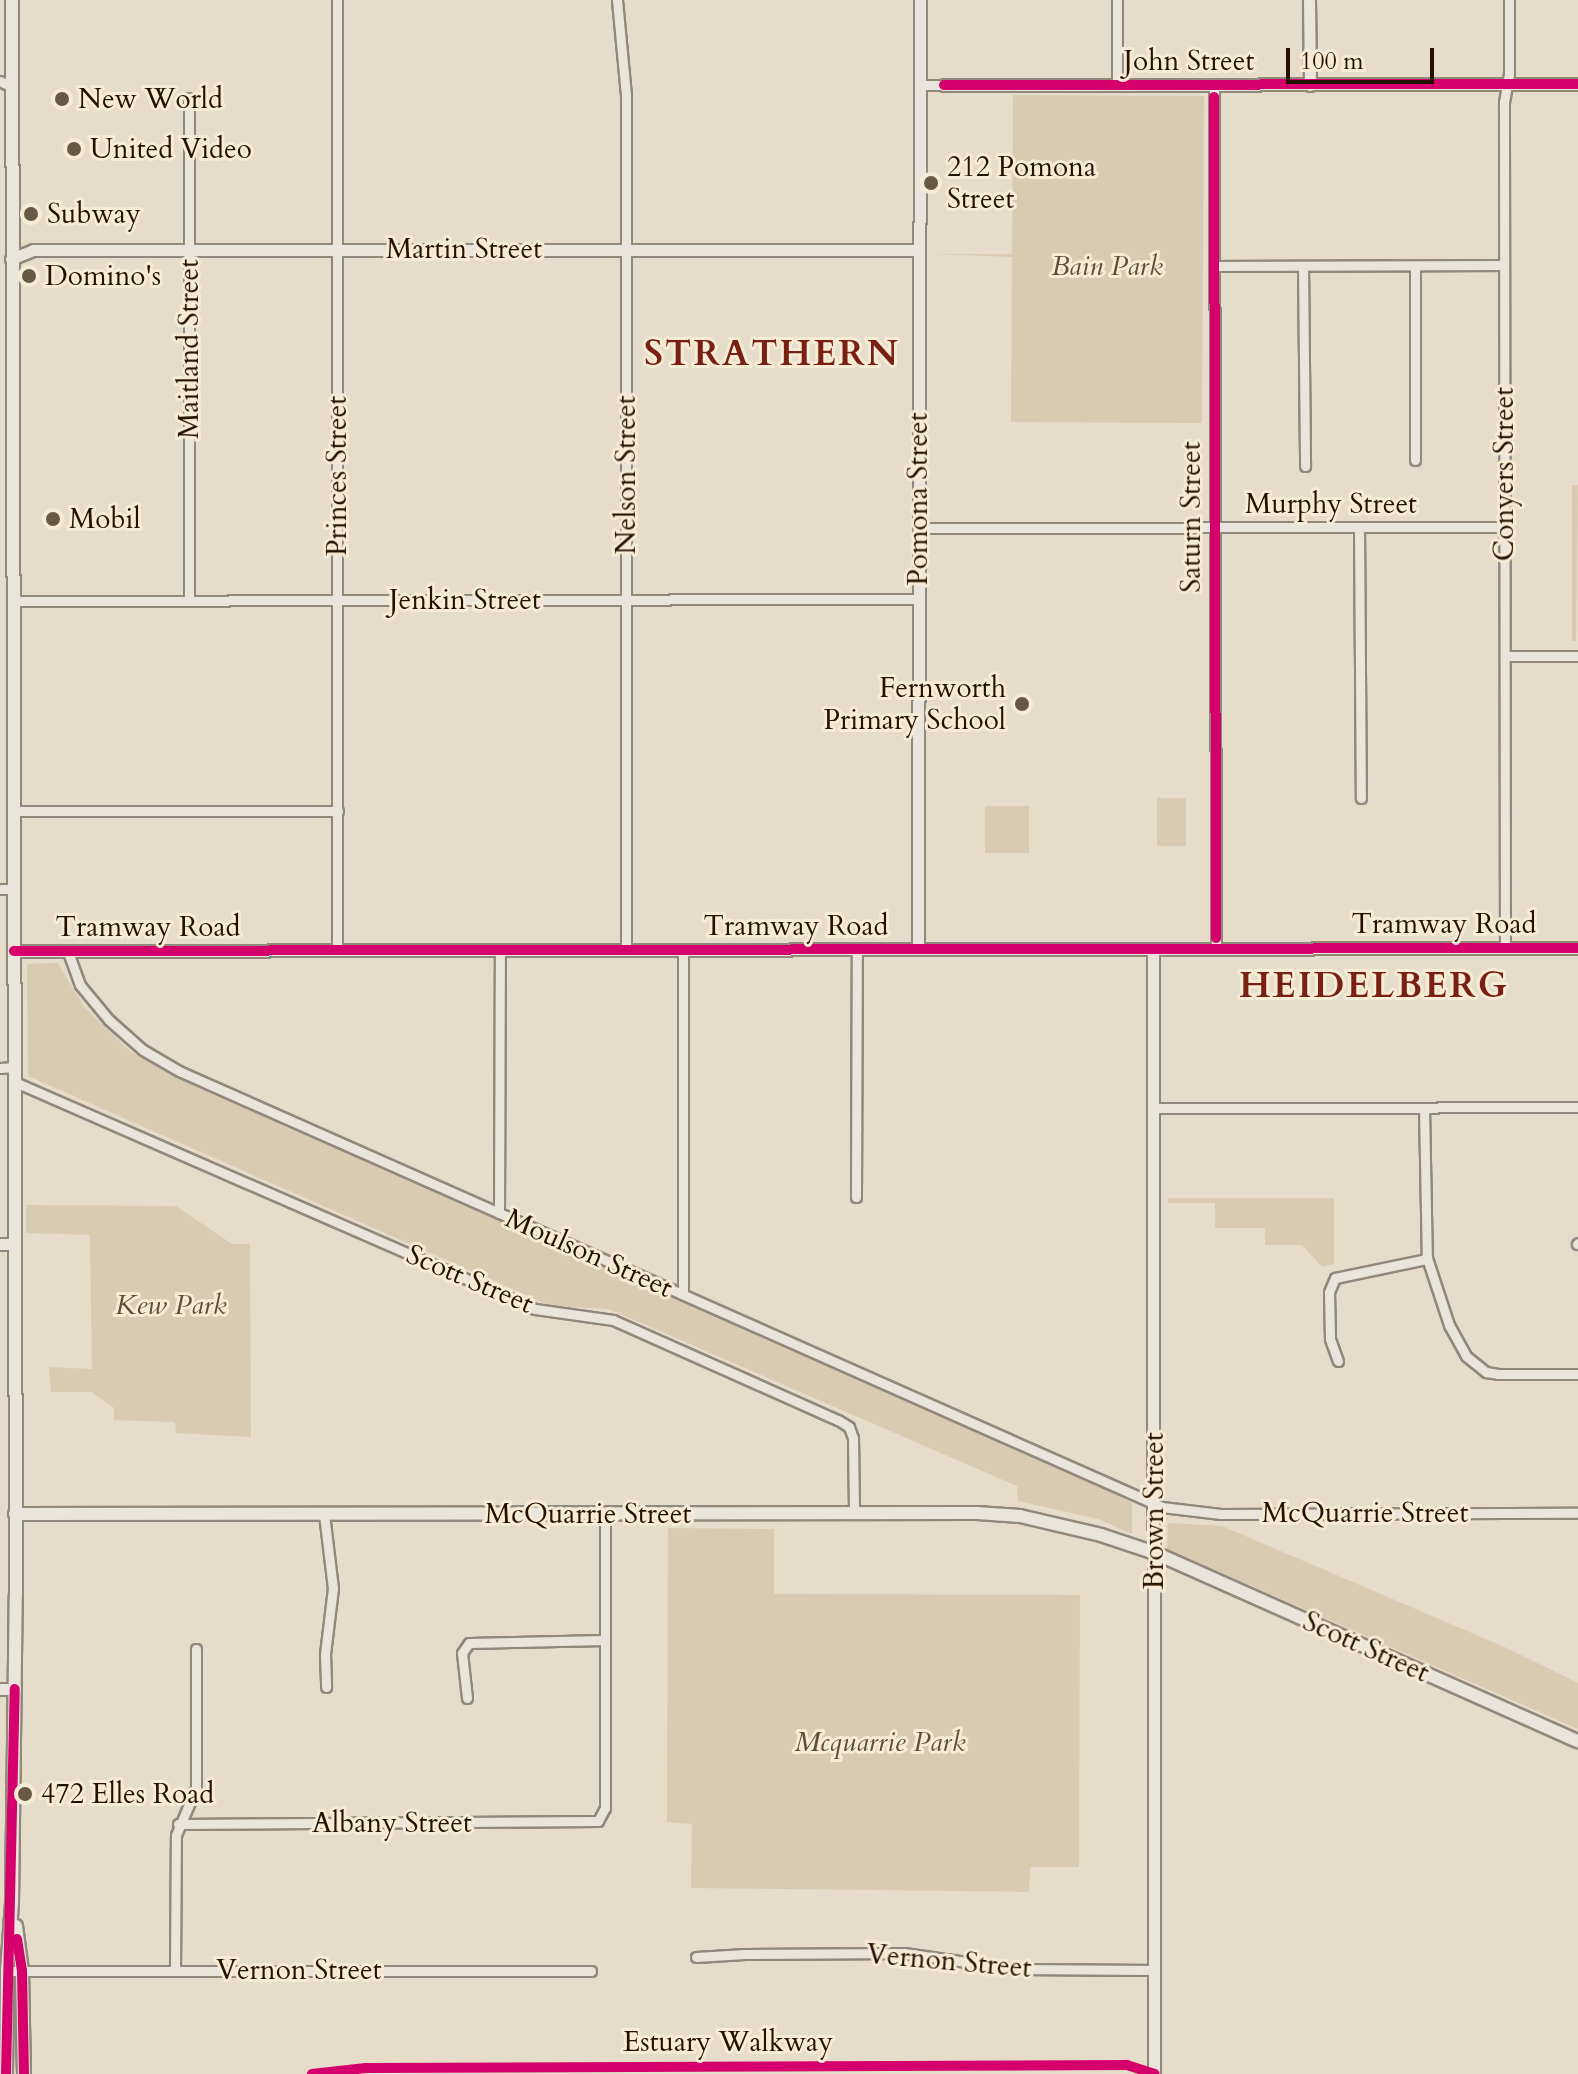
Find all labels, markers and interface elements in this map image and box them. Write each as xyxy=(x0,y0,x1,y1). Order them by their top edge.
scale bar xyxy=(1290,32,1438,82)
street label: John Street xyxy=(1124,44,1254,78)
text: 100 m xyxy=(1300,45,1364,78)
place label: New World xyxy=(78,82,223,116)
marker: New World xyxy=(53,90,71,108)
place label: United Video xyxy=(90,132,252,166)
marker: United Video xyxy=(65,140,83,158)
place label: 212 Pomona Street xyxy=(947,150,1096,216)
marker: 212 Pomona Street xyxy=(922,174,940,192)
place label: Subway xyxy=(47,197,141,231)
marker: Subway xyxy=(22,205,40,223)
street label: Martin Street xyxy=(386,232,542,266)
park label: Bain Park xyxy=(1051,249,1163,283)
place label: Domino's xyxy=(45,259,161,293)
street label: Maitland Street xyxy=(172,259,206,439)
marker: Domino's xyxy=(20,267,38,285)
district label: STRATHERN xyxy=(644,332,900,376)
street label: Conyers Street xyxy=(1487,387,1521,561)
street label: Nelson Street xyxy=(609,395,643,555)
street label: Princes Street xyxy=(320,396,354,556)
street label: Pomona Street xyxy=(901,412,935,586)
street label: Saturn Street xyxy=(1174,441,1208,593)
street label: Murphy Street xyxy=(1245,487,1417,521)
place label: Mobil xyxy=(69,502,141,536)
marker: Mobil xyxy=(44,510,62,528)
street label: Jenkin Street xyxy=(389,583,541,617)
place label: Fernworth Primary School xyxy=(823,671,1006,737)
marker: Fernworth Primary School xyxy=(1013,695,1031,713)
street label: Tramway Road xyxy=(1352,907,1536,941)
street label: Tramway Road xyxy=(704,909,888,943)
street label: Tramway Road xyxy=(56,910,240,944)
district label: HEIDELBERG xyxy=(1239,964,1509,1008)
street label: Moulson Street xyxy=(500,1201,678,1305)
street label: Scott Street xyxy=(402,1237,538,1321)
park label: Kew Park xyxy=(115,1288,227,1322)
street label: Brown Street xyxy=(1137,1432,1171,1590)
street label: McQuarrie Street xyxy=(1262,1496,1468,1530)
street label: McQuarrie Street xyxy=(485,1497,691,1531)
street label: Scott Street xyxy=(1298,1604,1434,1690)
park label: Mcquarrie Park xyxy=(795,1725,965,1759)
place label: 472 Elles Road xyxy=(41,1777,214,1811)
marker: 472 Elles Road xyxy=(16,1785,34,1803)
street label: Albany Street xyxy=(312,1806,472,1840)
street label: Vernon Street xyxy=(865,1937,1033,1985)
street label: Vernon Street xyxy=(216,1953,382,1987)
street label: Estuary Walkway xyxy=(623,2025,833,2059)

